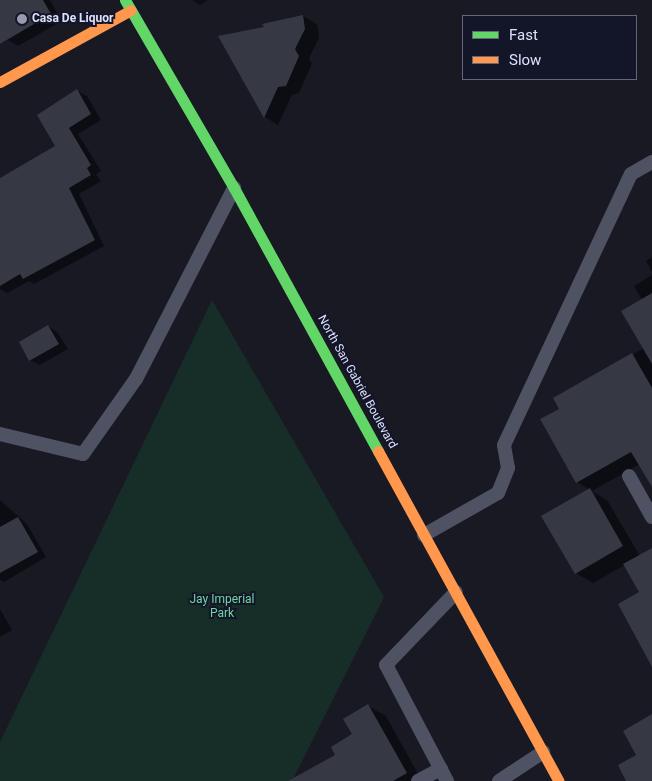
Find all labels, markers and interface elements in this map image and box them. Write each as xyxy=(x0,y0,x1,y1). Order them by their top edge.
place label: Casa De Liquor xyxy=(32,12,113,26)
marker: Casa De Liquor xyxy=(16,13,28,25)
legend xyxy=(462,15,637,80)
text: Fast xyxy=(509,26,538,44)
text: Slow xyxy=(509,51,541,69)
street label: North San Gabriel Boulevard xyxy=(314,313,400,451)
park label: Jay Imperial Park xyxy=(189,593,255,621)

